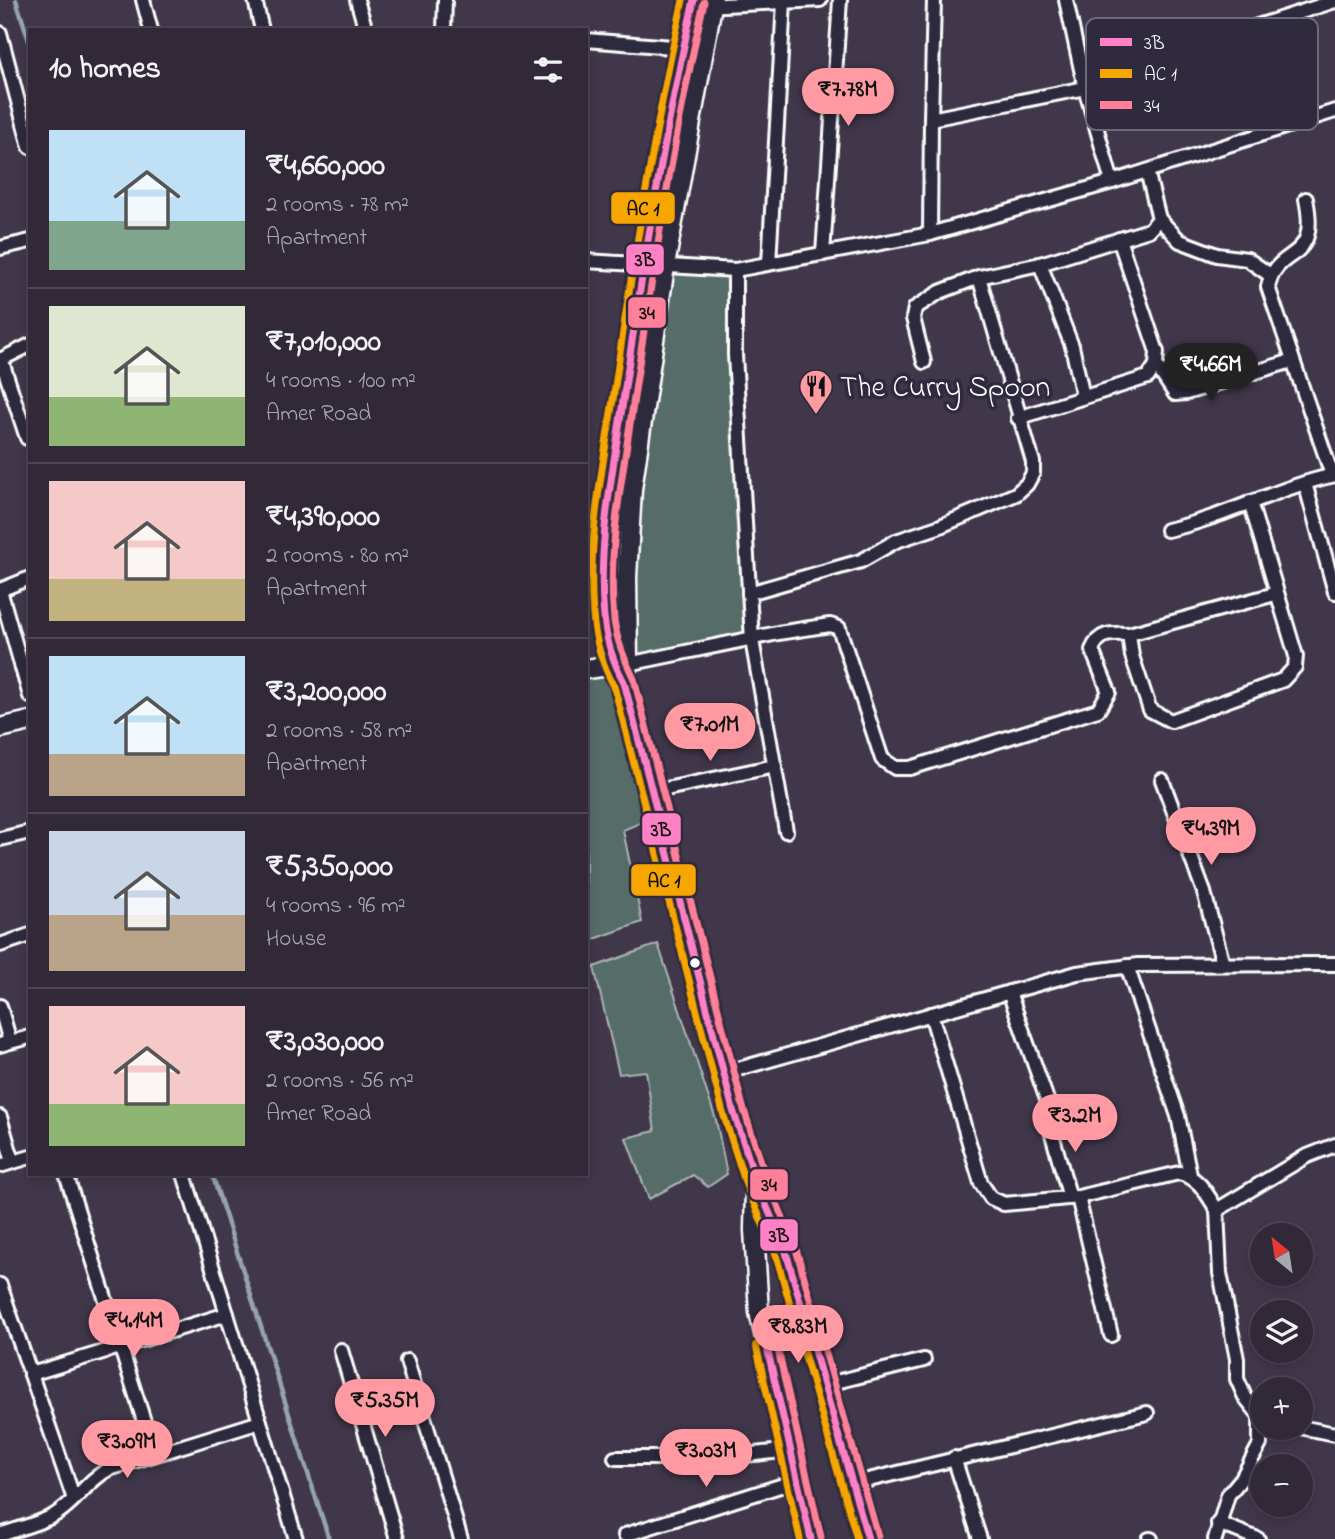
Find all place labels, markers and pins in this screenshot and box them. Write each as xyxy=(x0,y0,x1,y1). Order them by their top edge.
pin: ₹7.78M xyxy=(791,68,905,128)
pin: ₹4.66M xyxy=(1154,344,1268,403)
restaurant icon: The Curry Spoon xyxy=(797,367,835,416)
place label: The Curry Spoon xyxy=(840,367,1050,411)
pin: ₹7.01M xyxy=(653,704,767,763)
pin: ₹4.39M xyxy=(1154,808,1268,867)
unlabelled marker xyxy=(688,956,702,970)
pin: ₹3.2M xyxy=(1026,1094,1124,1154)
pin: ₹4.14M xyxy=(77,1300,191,1359)
pin: ₹8.83M xyxy=(741,1306,855,1365)
pin: ₹5.35M xyxy=(328,1380,442,1439)
pin: ₹3.09M xyxy=(70,1420,184,1480)
pin: ₹3.03M xyxy=(649,1430,763,1489)

